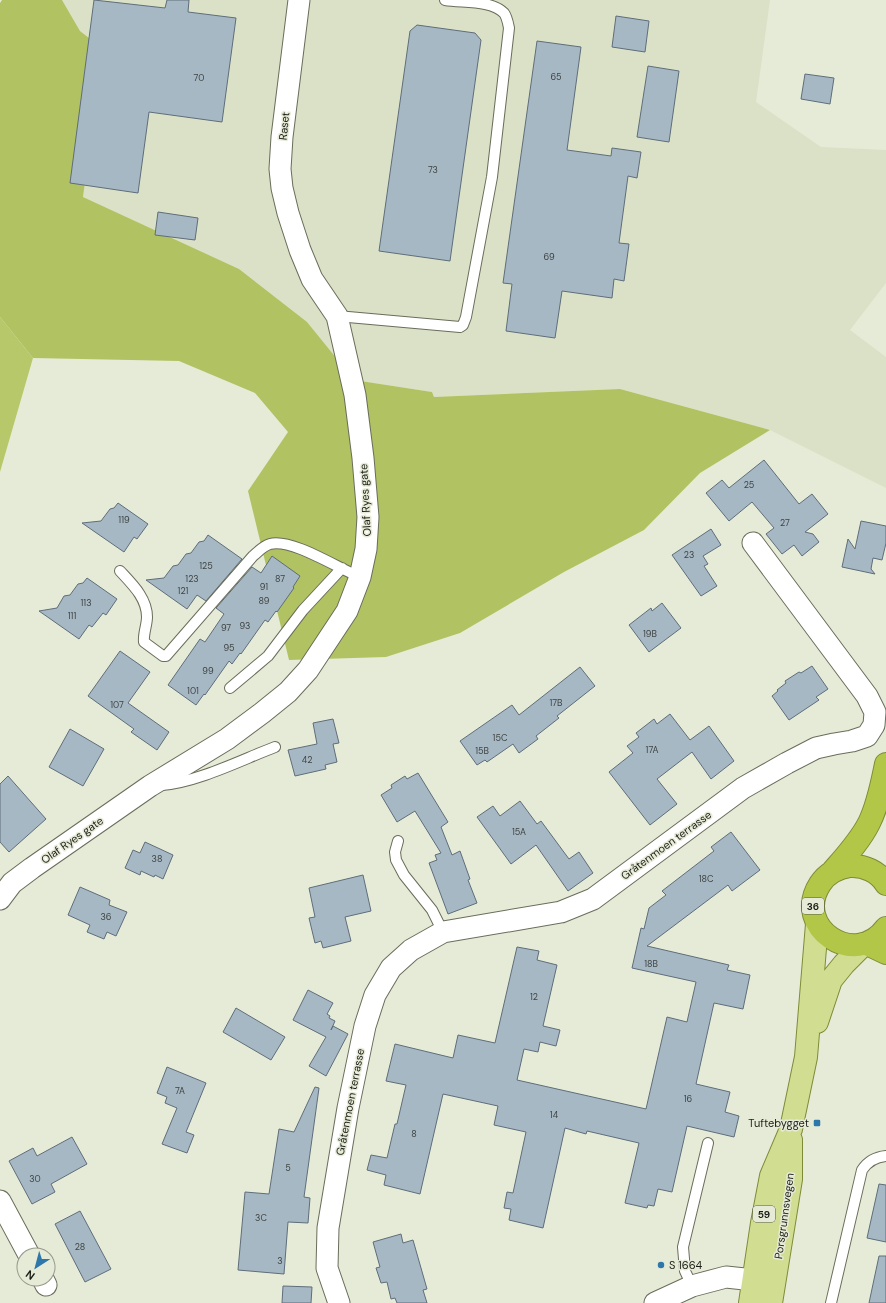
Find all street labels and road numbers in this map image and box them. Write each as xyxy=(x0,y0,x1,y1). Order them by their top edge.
street label: Raset xyxy=(276,111,292,141)
street label: Olaf Ryes gate xyxy=(356,463,374,537)
street label: Gråtenmoen terrasse xyxy=(618,807,714,883)
street label: Olaf Ryes gate xyxy=(38,813,106,867)
road number: 36 xyxy=(802,898,824,914)
street label: Gråtenmoen terrasse xyxy=(333,1047,367,1157)
street label: Porsgrunnsvegen xyxy=(771,1172,797,1260)
road number: 59 xyxy=(753,1206,775,1222)

